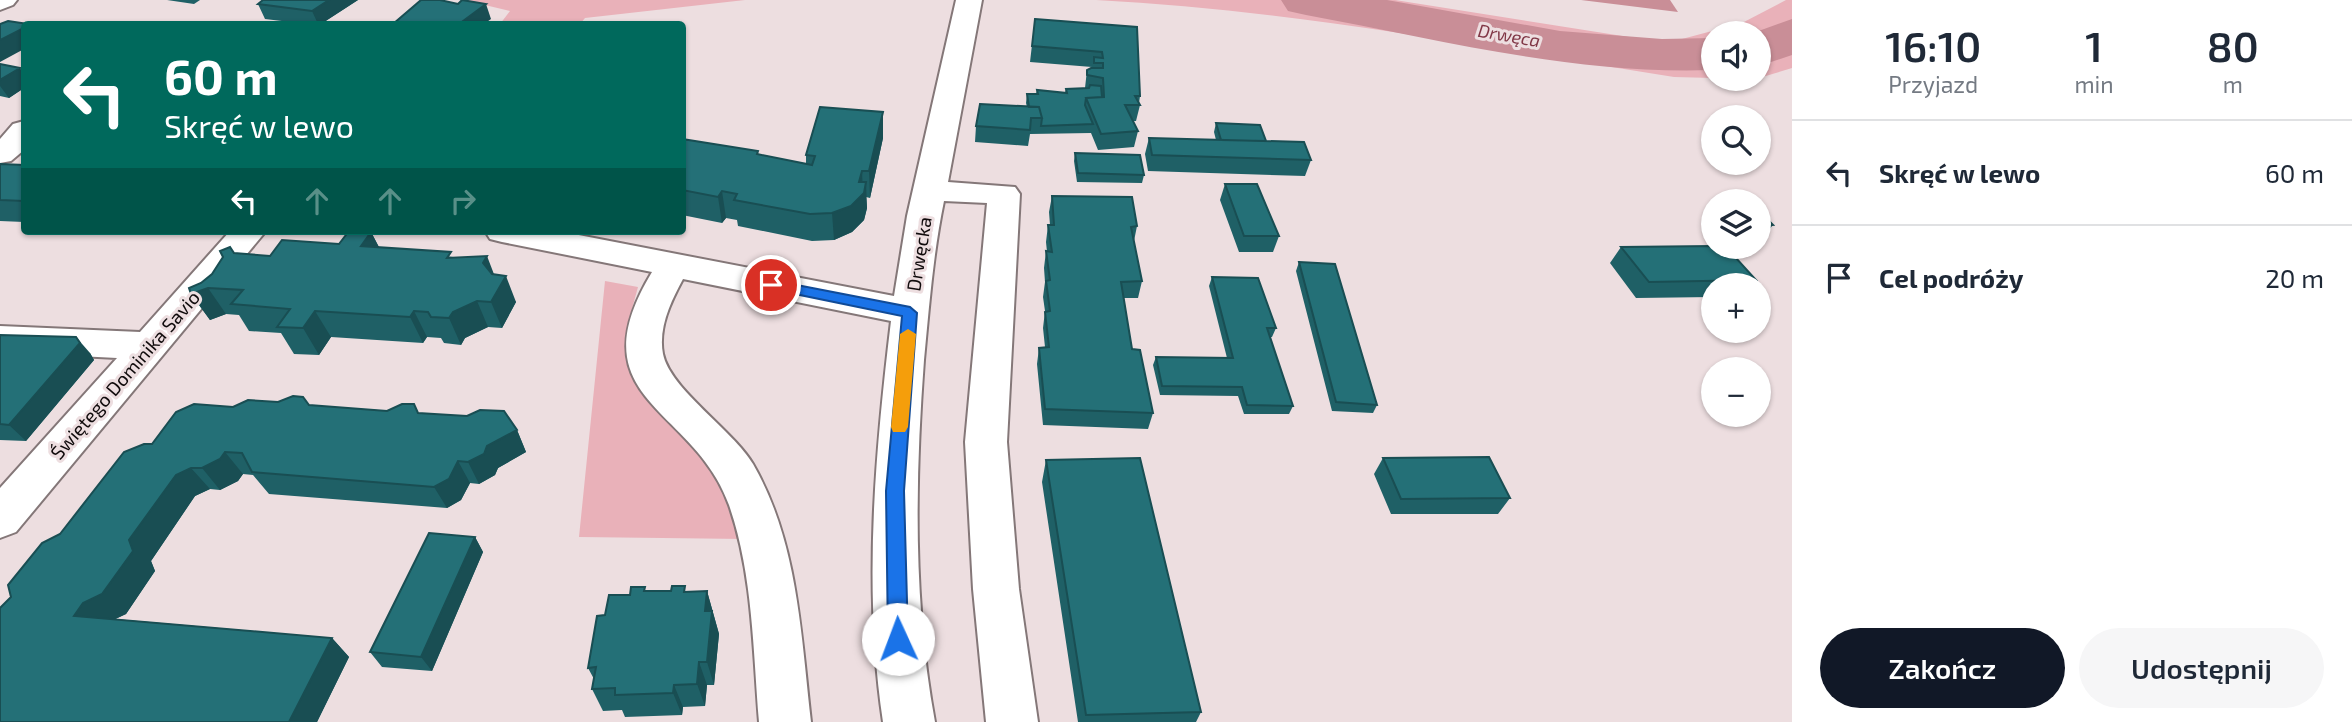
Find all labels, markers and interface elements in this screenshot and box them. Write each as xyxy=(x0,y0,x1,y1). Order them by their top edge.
water label: Drwęca xyxy=(1476,19,1542,51)
text: 16:10 xyxy=(1885,20,1981,70)
text: 1 xyxy=(2085,20,2103,70)
text: 80 xyxy=(2207,20,2259,70)
map controls xyxy=(1701,21,1771,427)
button: sound xyxy=(1701,21,1771,91)
text: 60 m xyxy=(164,46,278,105)
icon: left xyxy=(49,49,140,140)
text: Przyjazd xyxy=(1888,70,1978,98)
text: min xyxy=(2074,70,2114,98)
text: m xyxy=(2223,70,2243,98)
button: search xyxy=(1701,105,1771,175)
text: Skręć w lewo xyxy=(164,106,354,144)
icon: left xyxy=(1820,154,1858,192)
text: Skręć w lewo xyxy=(1879,157,2040,188)
text: 60 m xyxy=(2265,157,2324,188)
icon: left xyxy=(225,182,263,220)
icon: ahead xyxy=(298,182,336,220)
icon: ahead xyxy=(371,182,409,220)
icon: right xyxy=(444,182,482,220)
button: layers xyxy=(1701,189,1771,259)
street label: Drwęcka xyxy=(901,215,936,293)
pin xyxy=(741,255,801,315)
icon: arrive xyxy=(1820,259,1858,297)
text: Cel podróży xyxy=(1879,262,2024,293)
text: 20 m xyxy=(2265,262,2324,293)
icon: arrive xyxy=(752,266,790,304)
button: + xyxy=(1701,273,1771,343)
street label: Świętego Dominika Savio xyxy=(45,286,204,464)
button: − xyxy=(1701,357,1771,427)
position arrow xyxy=(861,602,935,676)
button: Zakończ xyxy=(1820,628,2065,708)
button: Udostępnij xyxy=(2079,628,2324,708)

